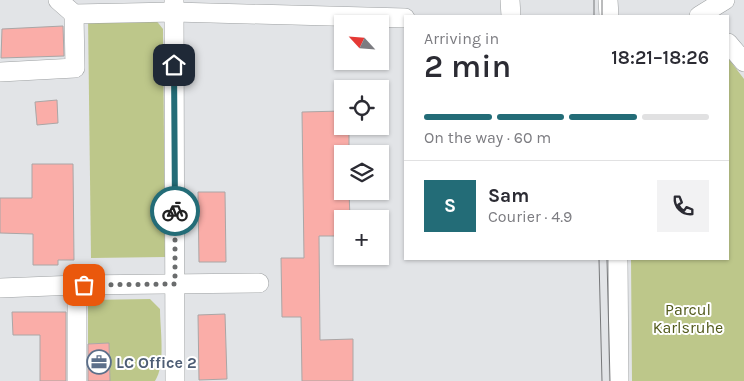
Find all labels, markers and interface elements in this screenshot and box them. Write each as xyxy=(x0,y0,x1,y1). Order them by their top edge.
north arrow xyxy=(334,15,389,70)
map controls xyxy=(334,15,389,265)
text: Arriving in xyxy=(424,29,499,48)
pin xyxy=(153,44,195,86)
text: 18:21–18:26 xyxy=(611,47,709,69)
text: 2 min xyxy=(424,48,511,85)
icon: home xyxy=(160,51,188,79)
button: locate xyxy=(334,80,389,135)
text: On the way · 60 m xyxy=(424,128,551,147)
button: layers xyxy=(334,145,389,200)
button: phone xyxy=(657,180,709,232)
text: Sam xyxy=(488,185,529,207)
courier xyxy=(150,186,200,236)
text: S xyxy=(444,195,456,217)
icon: bike xyxy=(161,197,189,225)
text: Courier · 4.9 xyxy=(488,207,572,226)
button: + xyxy=(334,210,389,265)
pin xyxy=(63,264,105,306)
icon: bag xyxy=(70,271,98,299)
park label: Parcul Karlsruhe xyxy=(653,300,723,337)
office icon: LC Office 2 xyxy=(86,349,112,375)
place label: LC Office 2 xyxy=(116,353,197,372)

